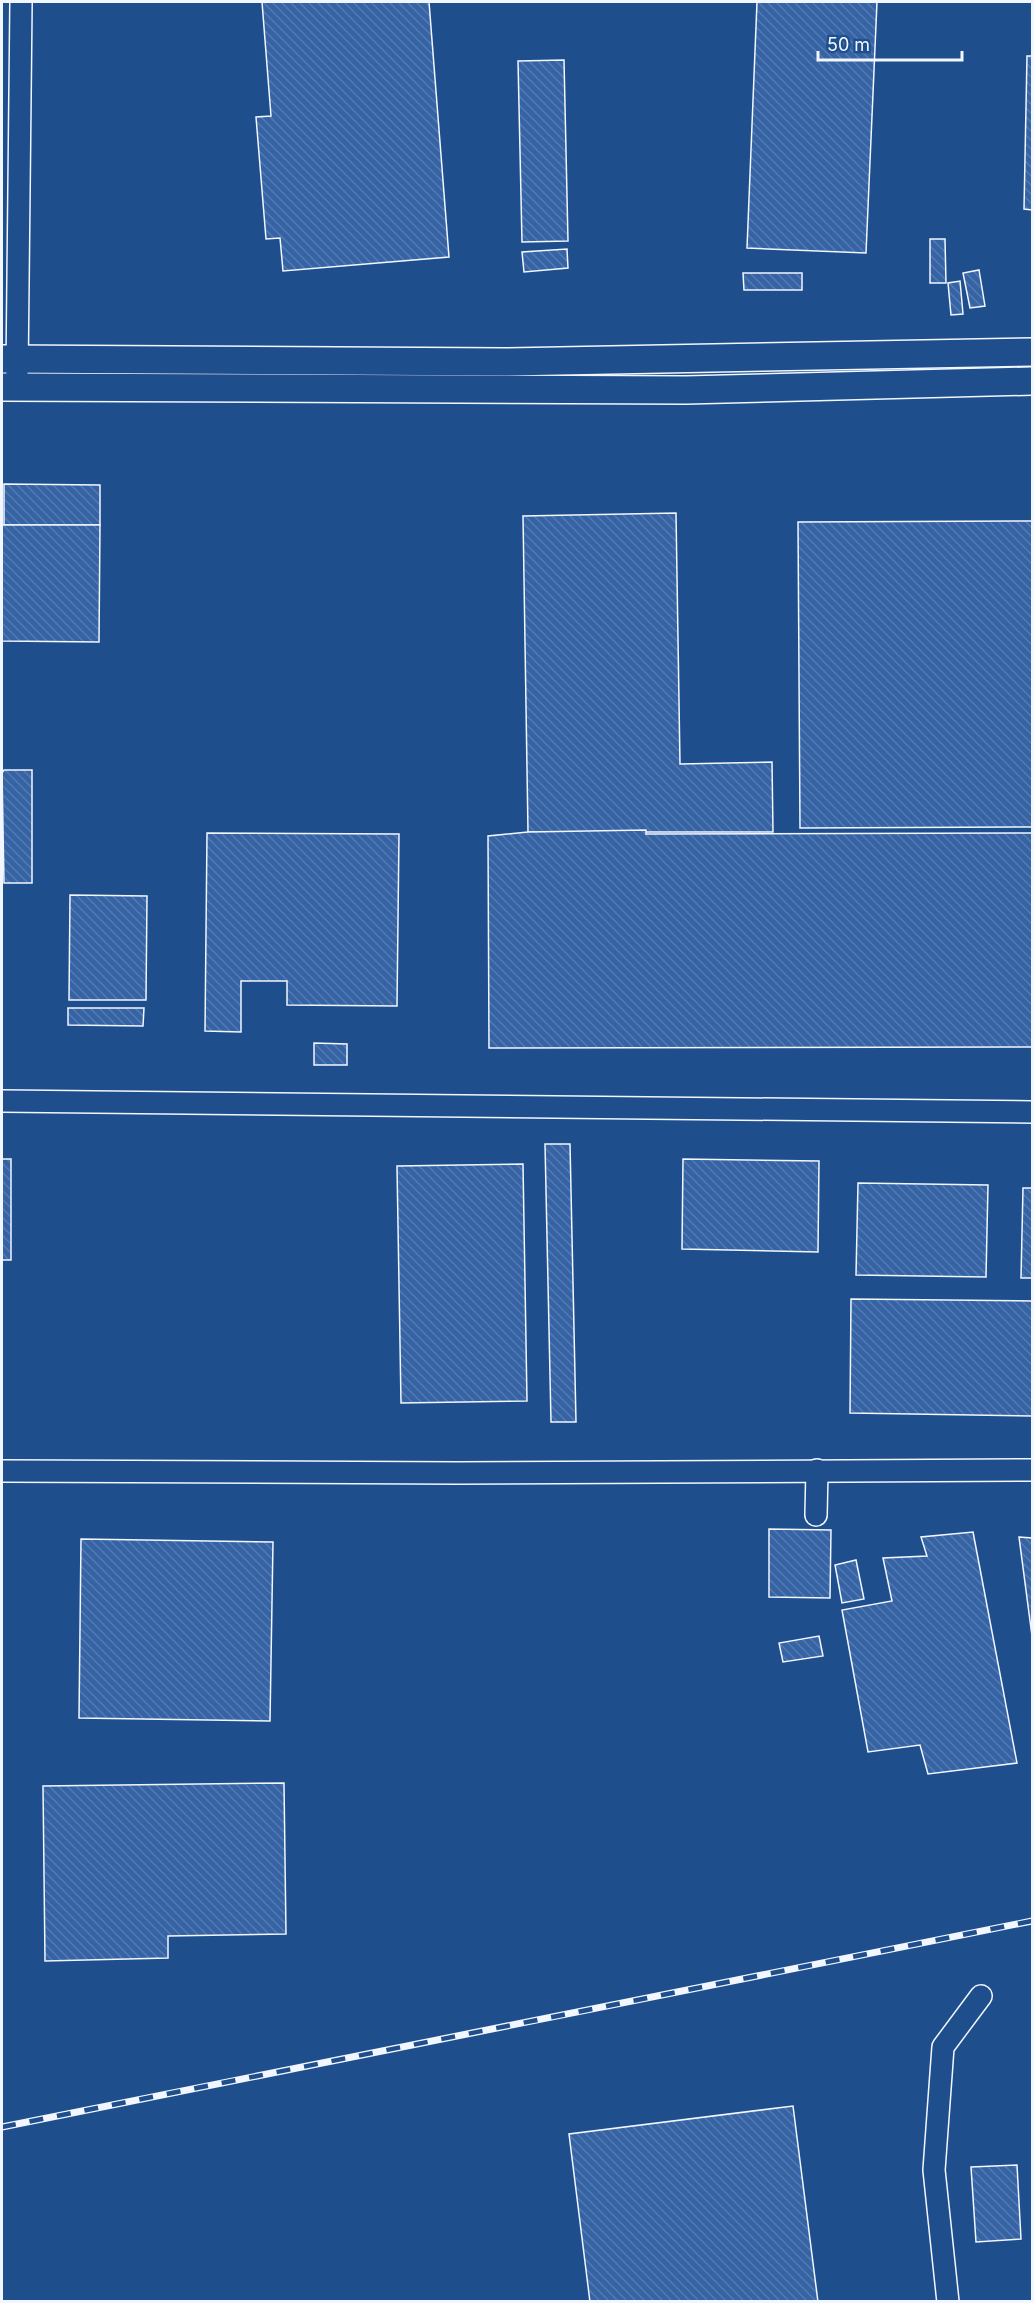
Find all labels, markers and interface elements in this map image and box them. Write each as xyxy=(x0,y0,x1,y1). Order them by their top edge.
scale bar xyxy=(818,24,962,62)
text: 50 m xyxy=(827,34,870,55)

